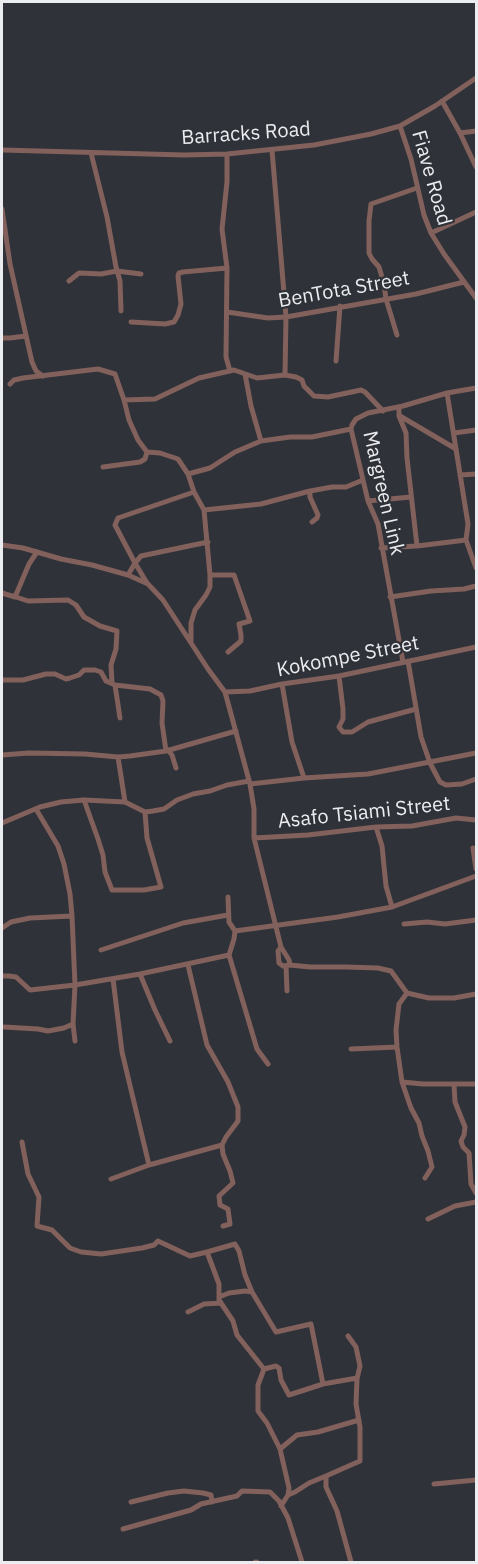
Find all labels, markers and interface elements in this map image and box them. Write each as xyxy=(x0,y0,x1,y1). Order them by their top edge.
street label: Barracks Road xyxy=(180,117,312,151)
street label: Fiave Road xyxy=(406,128,456,228)
street label: BenTota Street xyxy=(276,267,412,313)
street label: Margreen Link xyxy=(357,429,409,557)
street label: Kokompe Street xyxy=(275,631,421,683)
street label: Asafo Tsiami Street xyxy=(277,792,451,834)

